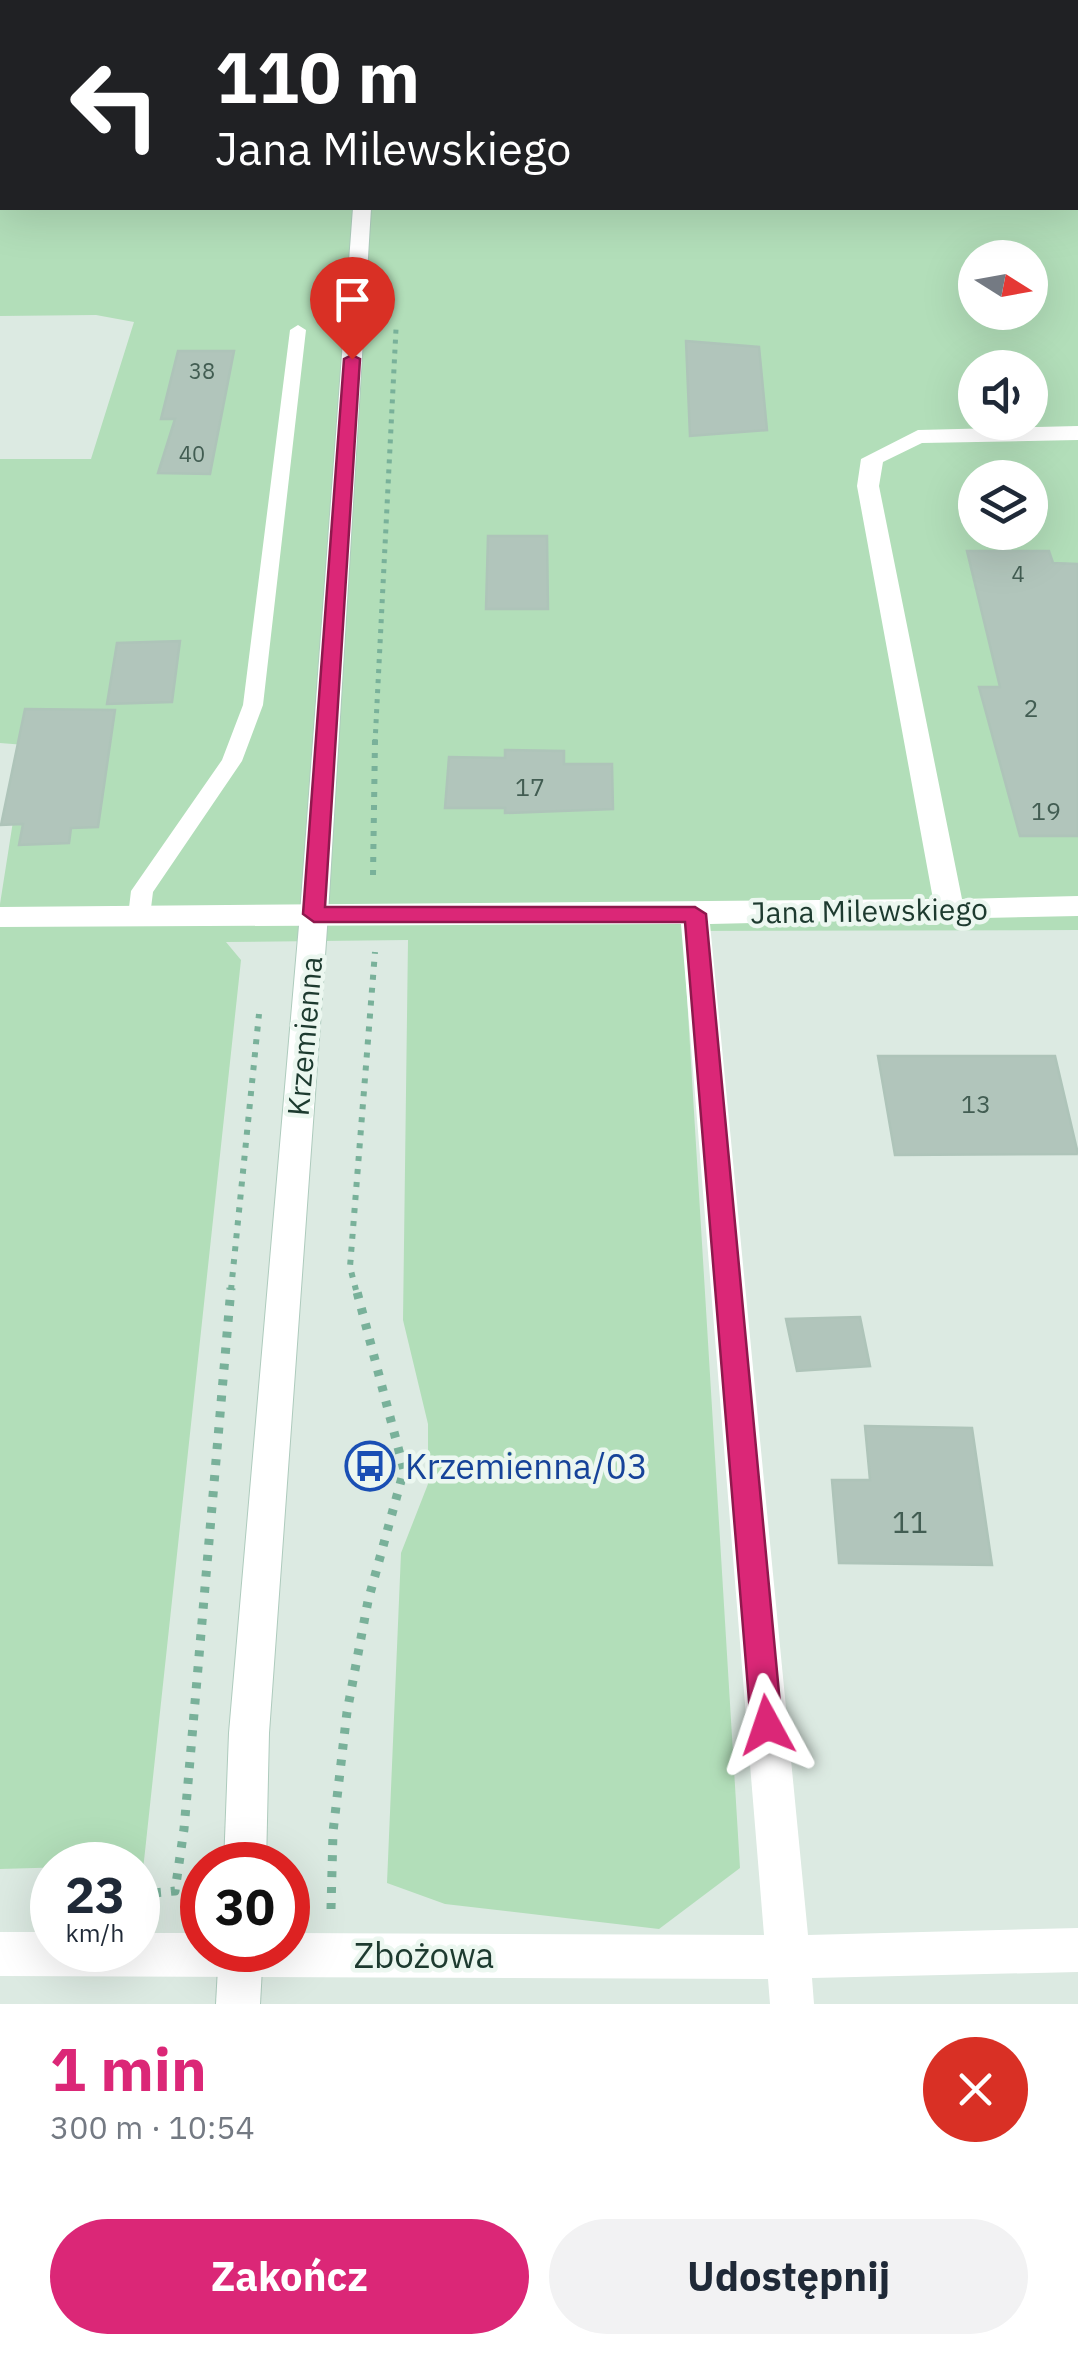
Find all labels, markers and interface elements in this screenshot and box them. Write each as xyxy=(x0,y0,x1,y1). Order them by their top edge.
text: 110 m xyxy=(215,31,420,122)
icon: left xyxy=(50,40,180,170)
text: Jana Milewskiego xyxy=(215,119,571,177)
north arrow xyxy=(958,240,1048,330)
map controls xyxy=(958,240,1048,550)
pin xyxy=(310,257,395,360)
icon: arrive xyxy=(325,272,380,327)
button: sound xyxy=(958,350,1048,440)
house number: 38 xyxy=(189,356,215,385)
house number: 40 xyxy=(179,439,205,468)
button: layers xyxy=(958,460,1048,550)
house number: 4 xyxy=(1011,559,1025,588)
house number: 2 xyxy=(1023,691,1039,724)
house number: 17 xyxy=(515,770,545,803)
house number: 19 xyxy=(1031,794,1061,827)
street label: Jana Milewskiego xyxy=(750,888,988,932)
street label: Krzemienna xyxy=(278,955,330,1117)
house number: 13 xyxy=(961,1087,991,1120)
bus stop icon: Krzemienna/03 xyxy=(344,1440,396,1492)
place label: Krzemienna/03 xyxy=(405,1443,648,1489)
house number: 11 xyxy=(892,1502,928,1541)
position arrow xyxy=(715,1673,819,1777)
speed limit sign: 30 xyxy=(180,1842,310,1972)
text: 23 xyxy=(65,1862,125,1927)
text: km/h xyxy=(66,1916,124,1949)
street label: Zbożowa xyxy=(354,1932,494,1978)
text: 1 min xyxy=(50,2029,207,2108)
button: close xyxy=(923,2037,1028,2142)
text: 300 m · 10:54 xyxy=(50,2106,255,2148)
button: Zakończ xyxy=(50,2219,529,2334)
button: Udostępnij xyxy=(549,2219,1028,2334)

